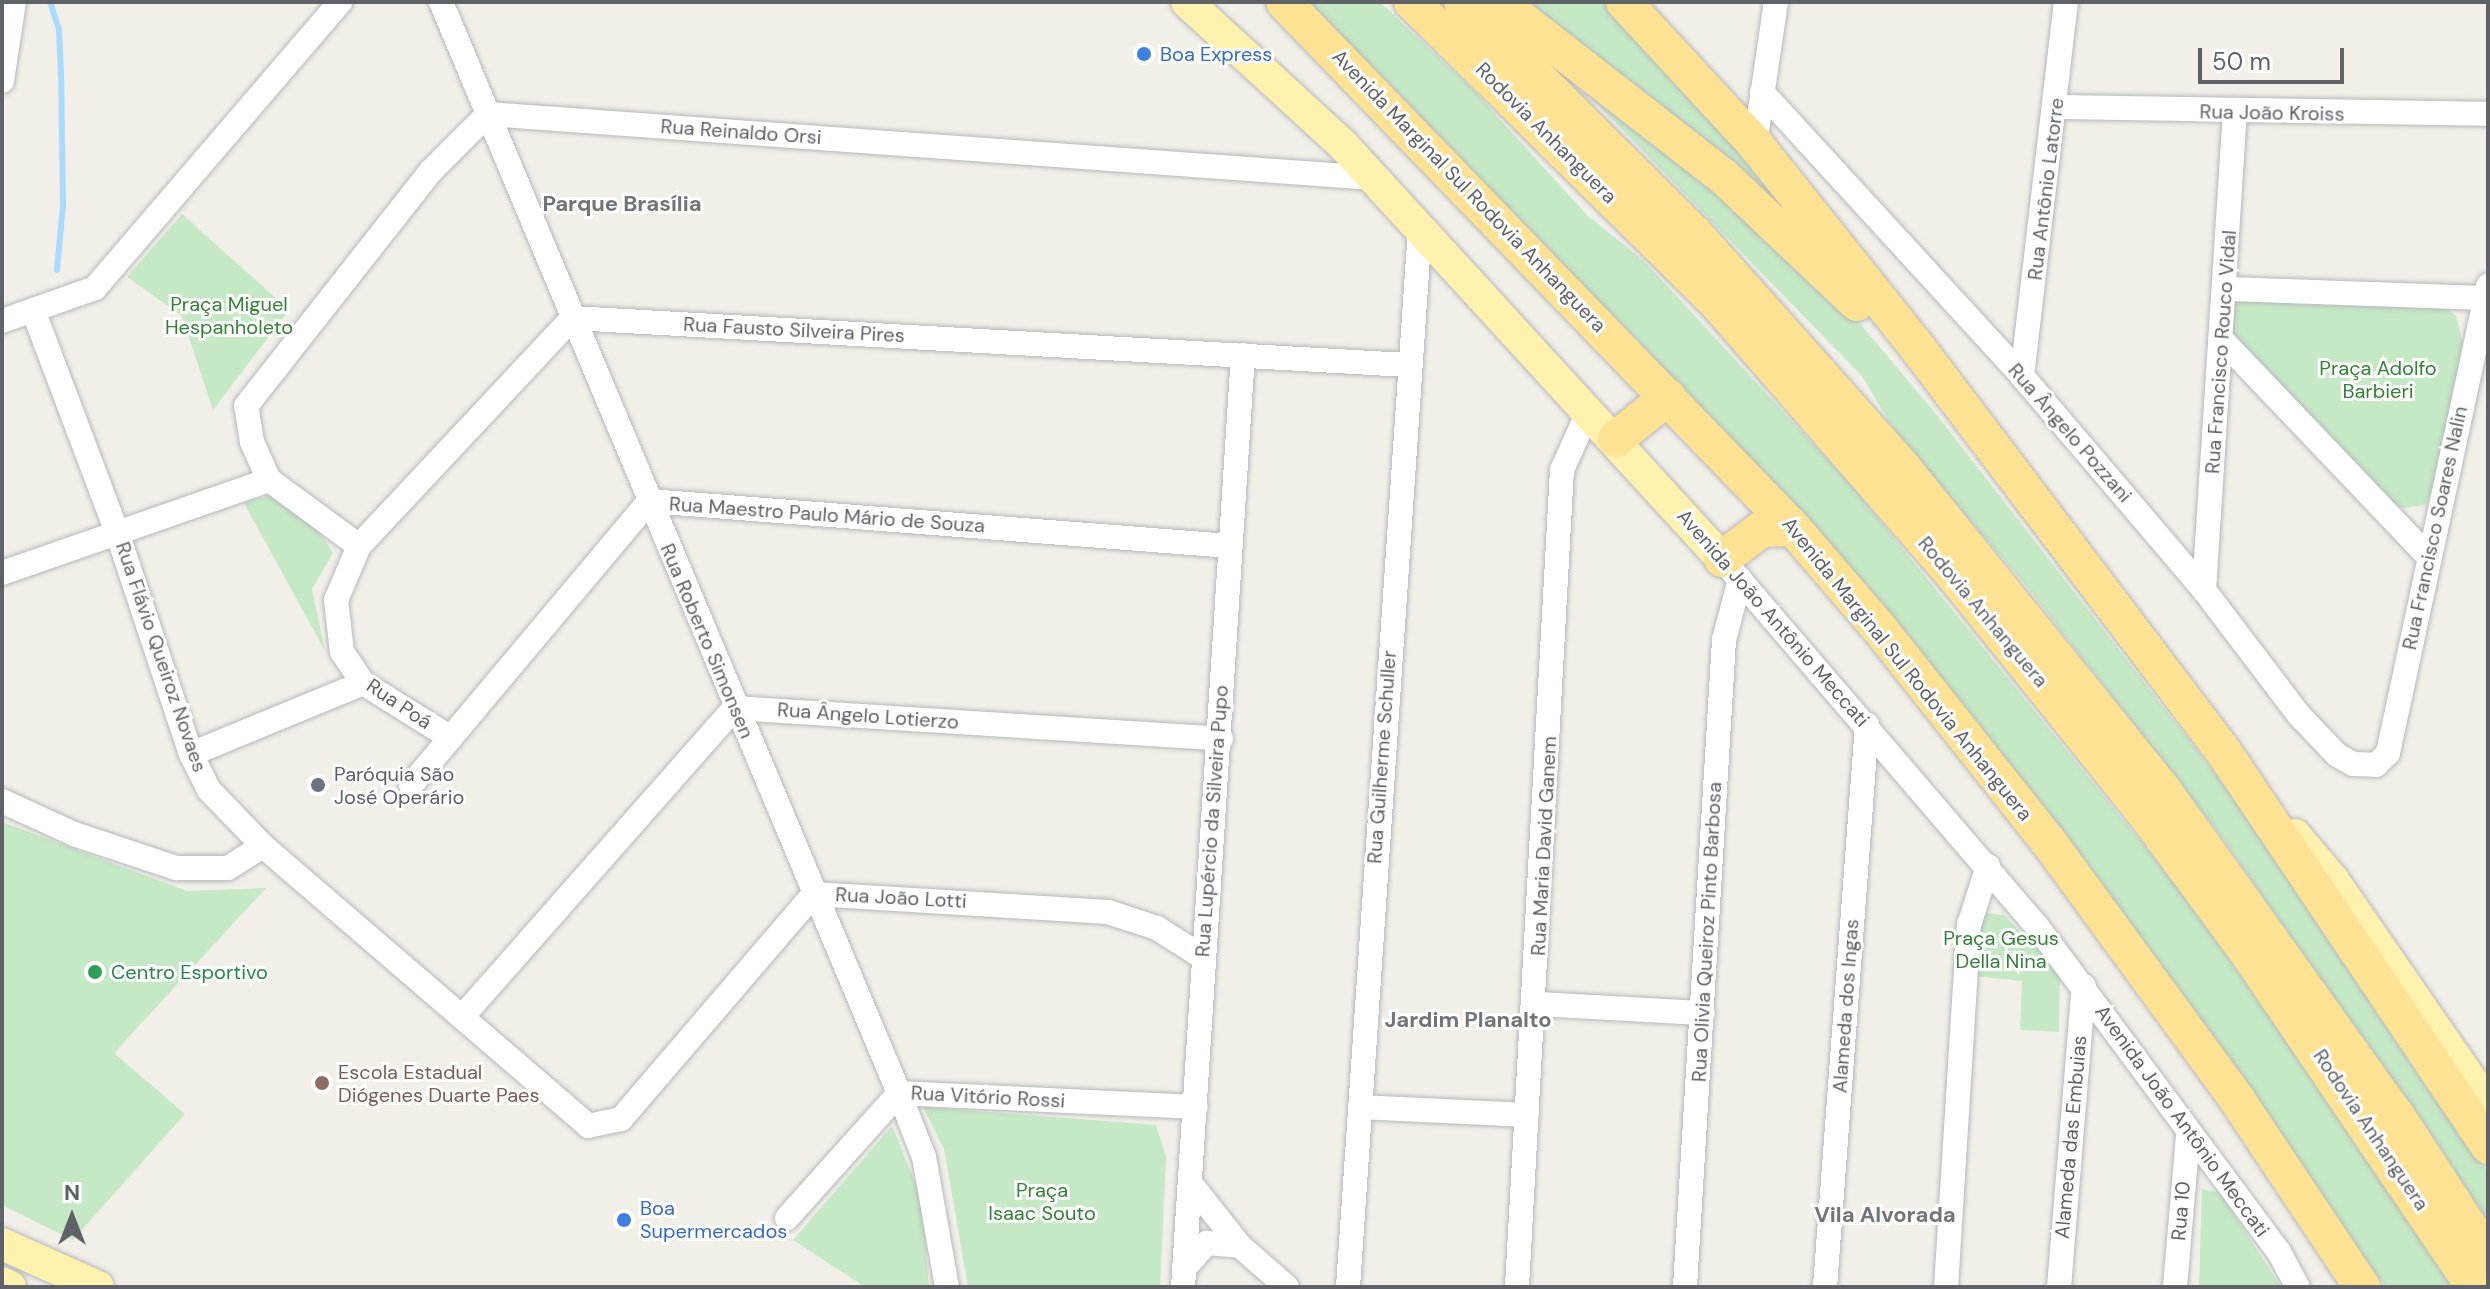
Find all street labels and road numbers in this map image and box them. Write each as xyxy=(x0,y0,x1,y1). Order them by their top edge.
street label: Avenida Marginal Sul Rodovia Anhanguera xyxy=(1327,45,1611,337)
street label: Rodovia Anhanguera xyxy=(1471,58,1621,208)
street label: Rua Antônio Latorre xyxy=(2023,96,2069,282)
street label: Rua João Kroiss xyxy=(2199,100,2345,126)
street label: Rua Reinaldo Orsi xyxy=(660,114,822,150)
street label: Rua Francisco Rouco Vidal xyxy=(2201,229,2241,475)
street label: Rua Fausto Silveira Pires xyxy=(683,312,905,348)
street label: Rua Ângelo Pozzani xyxy=(2003,359,2137,507)
street label: Rua Francisco Soares Nalin xyxy=(2397,404,2473,652)
street label: Rua Maestro Paulo Mário de Souza xyxy=(668,492,986,538)
street label: Avenida João Antônio Meccati xyxy=(1672,504,1874,732)
street label: Avenida Marginal Sul Rodovia Anhanguera xyxy=(1777,512,2037,826)
street label: Rodovia Anhanguera xyxy=(1913,532,2053,692)
street label: Rua Flávio Queiroz Novaes xyxy=(110,539,212,775)
street label: Rua Roberto Simonsen xyxy=(655,540,759,742)
street label: Rua Guilherme Schuller xyxy=(1363,649,1401,865)
street label: Rua Poá xyxy=(362,674,436,734)
street label: Rua Lupércio da Silveira Pupo xyxy=(1191,684,1233,958)
street label: Rua Ângelo Lotierzo xyxy=(776,698,960,734)
street label: Rua Maria David Ganem xyxy=(1526,736,1562,956)
street label: Rua Olivia Queiroz Pinto Barbosa xyxy=(1687,781,1727,1083)
street label: Rua João Lotti xyxy=(835,883,967,913)
street label: Alameda dos Ingas xyxy=(1828,918,1864,1094)
street label: Avenida João Antônio Meccati xyxy=(2090,1000,2274,1242)
street label: Alameda das Embuias xyxy=(2050,1034,2092,1240)
street label: Rodovia Anhanguera xyxy=(2308,1045,2434,1215)
street label: Rua Vitório Rossi xyxy=(910,1081,1066,1113)
street label: Rua 10 xyxy=(2166,1180,2196,1242)

